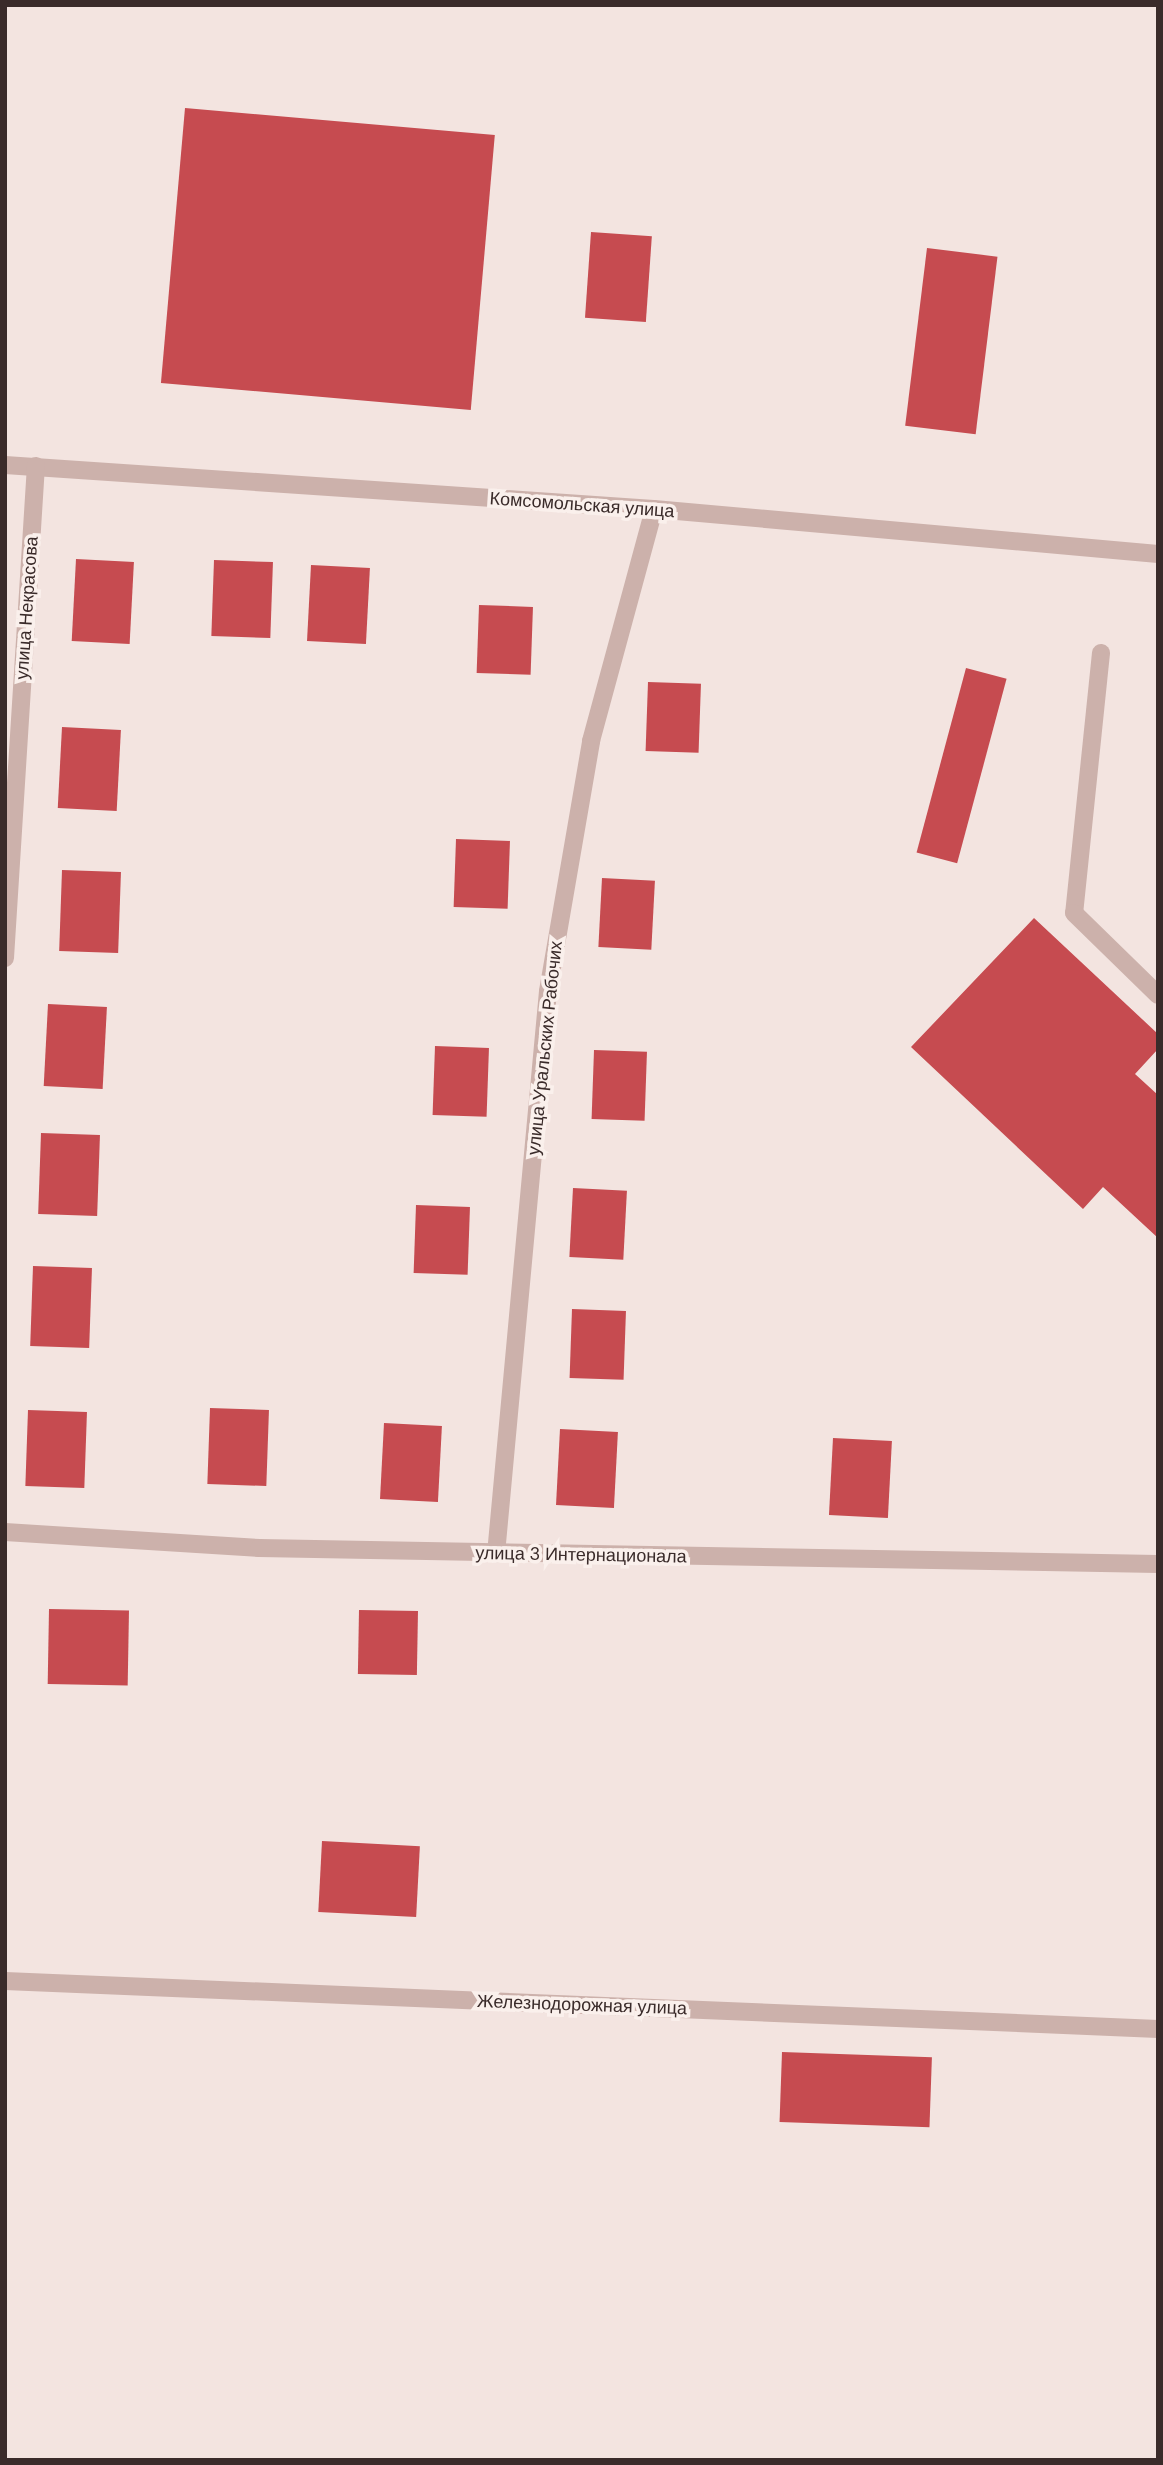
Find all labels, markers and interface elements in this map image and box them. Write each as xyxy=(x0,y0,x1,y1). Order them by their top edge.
street label: Комсомольская улица xyxy=(489,488,675,522)
street label: улица Некрасова xyxy=(11,536,43,680)
street label: улица Уральских Рабочих xyxy=(523,940,567,1156)
street label: улица 3 Интернационала xyxy=(475,1542,687,1568)
street label: Железнодорожная улица xyxy=(477,1991,687,2019)

